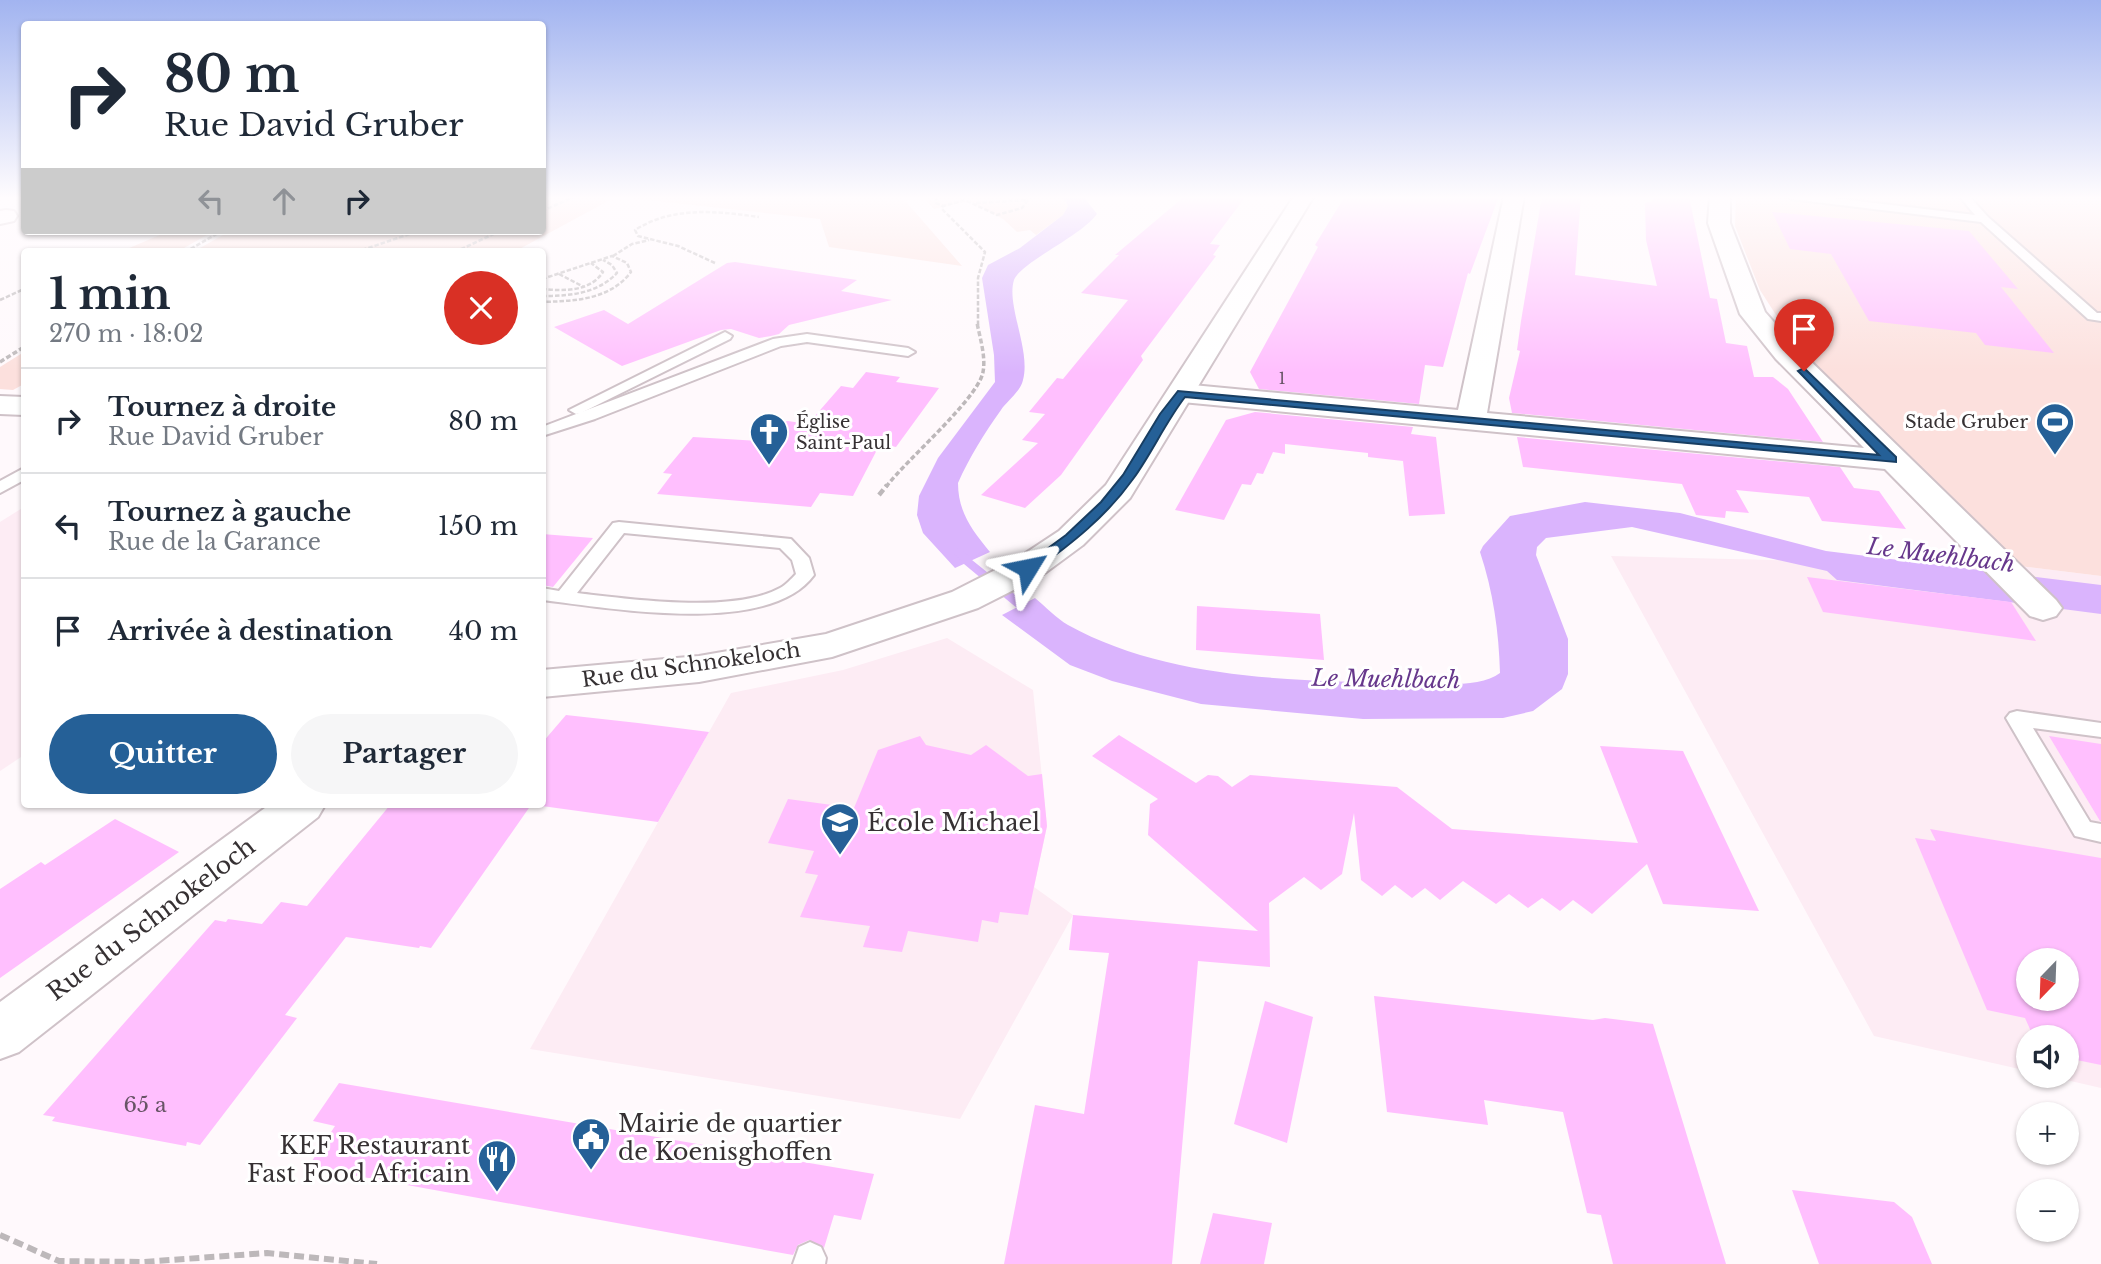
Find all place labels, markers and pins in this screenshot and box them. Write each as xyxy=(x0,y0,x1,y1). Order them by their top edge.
pin xyxy=(1774,299,1834,371)
sports icon: Stade Gruber xyxy=(2034,401,2076,456)
place label: Église Saint-Paul xyxy=(796,410,891,454)
church icon: Église Saint-Paul xyxy=(748,411,790,466)
place label: Stade Gruber xyxy=(1905,411,2028,433)
school or university icon: École Michael xyxy=(819,801,861,856)
place label: École Michael xyxy=(867,808,1040,837)
place label: Mairie de quartier de Koenisghoffen xyxy=(618,1109,842,1166)
public building icon: Mairie de quartier de Koenisghoffen xyxy=(570,1116,612,1171)
place label: KEF Restaurant Fast Food Africain xyxy=(247,1131,470,1188)
restaurant icon: KEF Restaurant Fast Food Africain xyxy=(476,1138,518,1193)

